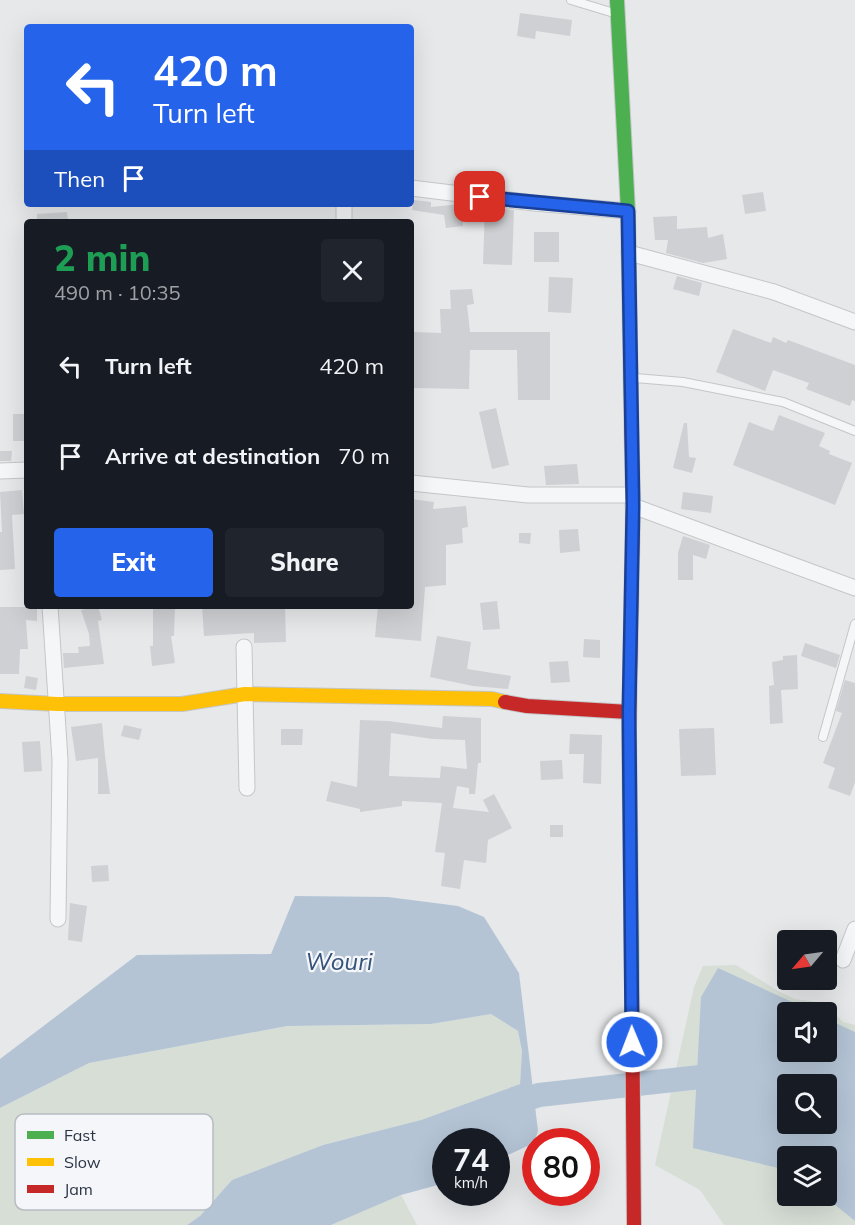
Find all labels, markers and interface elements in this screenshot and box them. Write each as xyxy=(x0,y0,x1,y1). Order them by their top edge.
text: 420 m xyxy=(153,44,278,97)
icon: left xyxy=(54,48,132,126)
text: Turn left xyxy=(153,96,255,130)
icon: arrive xyxy=(117,162,150,195)
text: Then xyxy=(54,165,105,193)
pin xyxy=(454,171,505,222)
icon: arrive xyxy=(463,180,496,213)
text: 2 min xyxy=(54,235,150,280)
button: close xyxy=(321,239,384,302)
text: 490 m · 10:35 xyxy=(54,280,180,305)
icon: left xyxy=(54,350,87,383)
text: Turn left xyxy=(105,352,192,380)
text: 420 m xyxy=(319,352,384,380)
icon: arrive xyxy=(54,440,87,473)
text: Arrive at destination xyxy=(105,442,320,470)
text: 70 m xyxy=(338,442,390,470)
button: Exit xyxy=(54,528,213,597)
button: Share xyxy=(225,528,384,597)
north arrow xyxy=(777,930,837,990)
map controls xyxy=(777,930,837,1206)
water label: Wouri xyxy=(305,946,373,976)
button: sound xyxy=(777,1002,837,1062)
position arrow xyxy=(600,1010,664,1074)
button: search xyxy=(777,1074,837,1134)
legend xyxy=(15,1114,213,1210)
text: Fast xyxy=(64,1125,96,1145)
speed limit sign: 80 xyxy=(522,1128,600,1206)
text: 74 xyxy=(453,1141,489,1179)
button: layers xyxy=(777,1146,837,1206)
text: Slow xyxy=(64,1152,101,1172)
text: km/h xyxy=(454,1173,488,1192)
text: Jam xyxy=(64,1179,93,1199)

